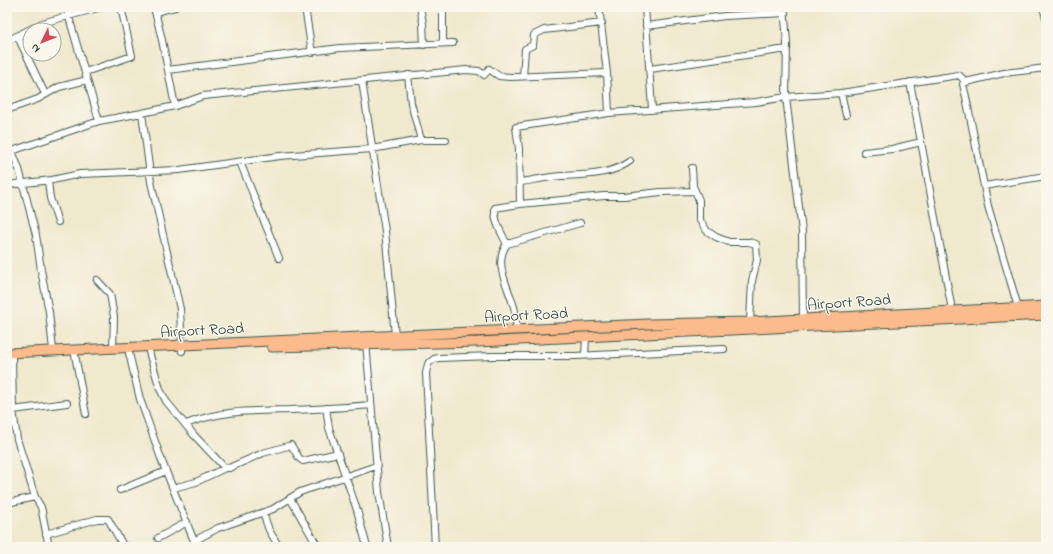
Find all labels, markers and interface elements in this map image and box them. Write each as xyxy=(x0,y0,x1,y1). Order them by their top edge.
north arrow xyxy=(22,22,62,62)
text: N xyxy=(27,40,44,56)
street label: Airport Road xyxy=(806,288,892,318)
street label: Airport Road xyxy=(484,302,569,330)
street label: Airport Road xyxy=(160,317,245,345)

